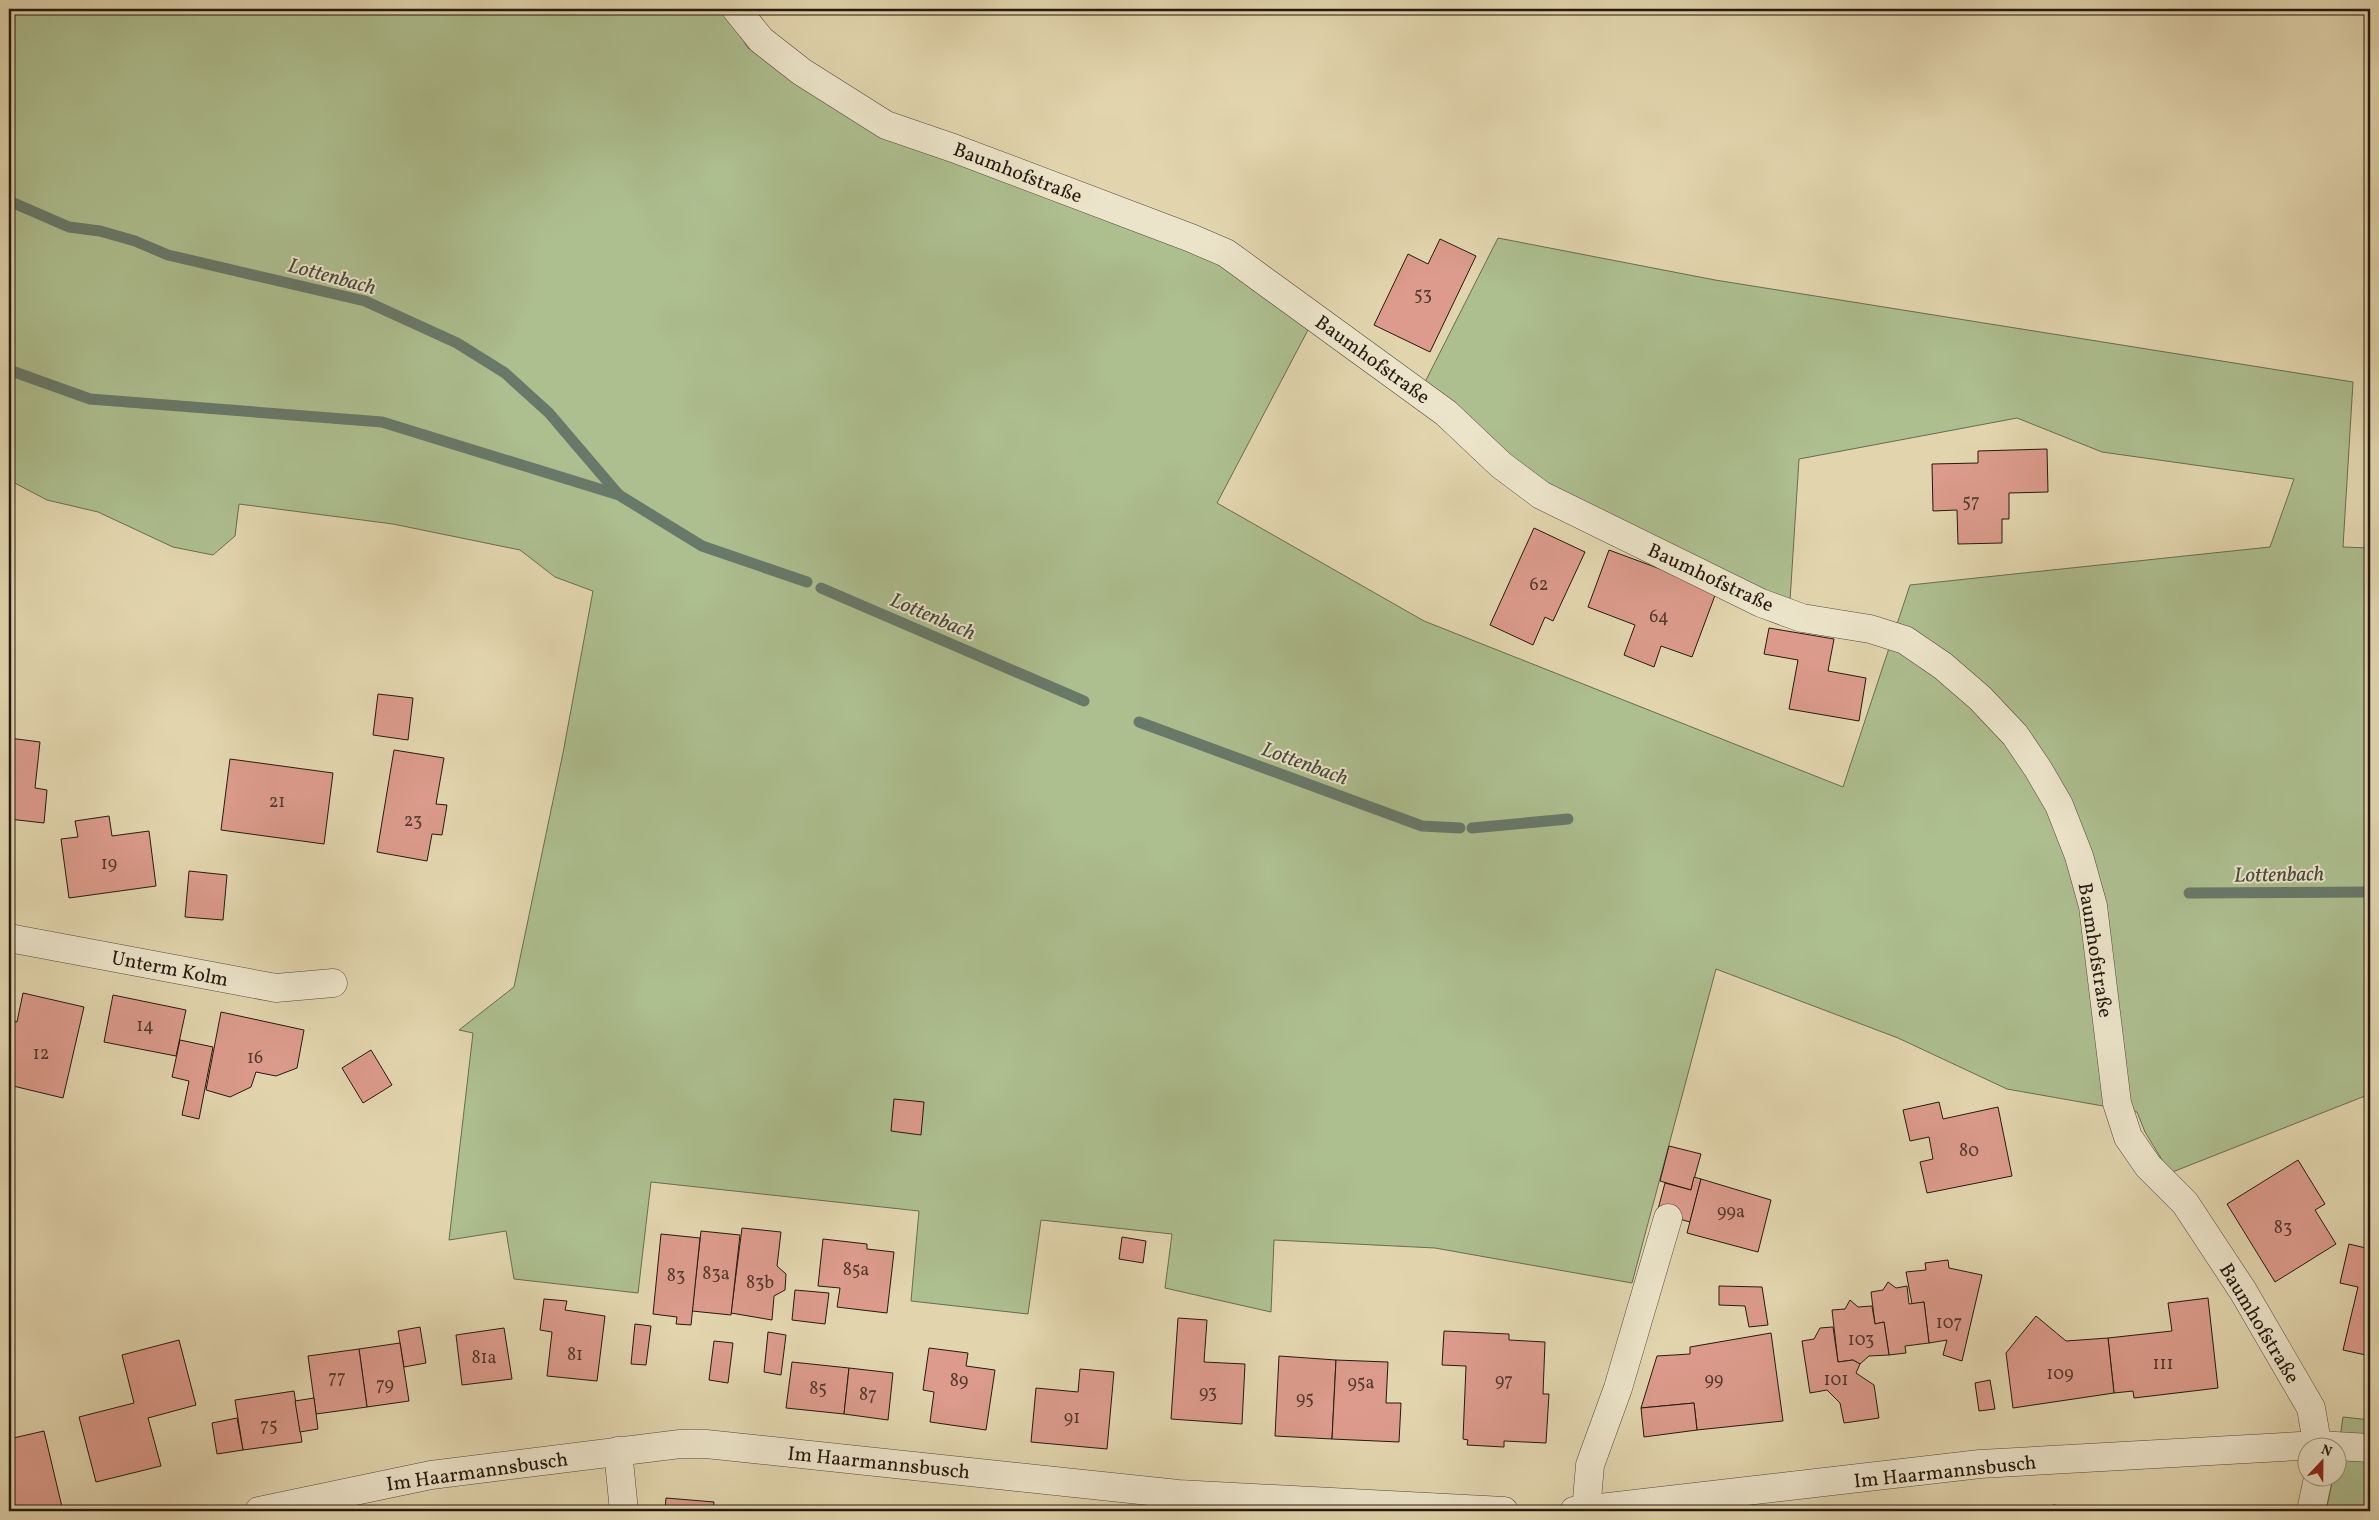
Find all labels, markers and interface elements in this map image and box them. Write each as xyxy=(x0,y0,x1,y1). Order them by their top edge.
street label: Baumhofstraße xyxy=(949,136,1086,211)
water label: Lottenbach xyxy=(284,252,379,303)
house number: 53 xyxy=(1414,283,1432,308)
street label: Baumhofstraße xyxy=(1309,309,1435,412)
house number: 57 xyxy=(1962,490,1980,515)
street label: Baumhofstraße xyxy=(1643,537,1778,620)
house number: 62 xyxy=(1530,573,1548,598)
water label: Lottenbach xyxy=(885,586,980,648)
house number: 64 xyxy=(1649,605,1669,630)
water label: Lottenbach xyxy=(1257,735,1352,793)
house number: 21 xyxy=(269,790,285,815)
house number: 23 xyxy=(404,809,422,834)
house number: 19 xyxy=(101,852,117,877)
water label: Lottenbach xyxy=(2234,860,2324,891)
street label: Baumhofstraße xyxy=(2070,881,2119,1020)
street label: Unterm Kolm xyxy=(109,945,231,995)
house number: 14 xyxy=(136,1014,154,1039)
house number: 12 xyxy=(33,1042,49,1067)
house number: 16 xyxy=(247,1046,263,1071)
house number: 80 xyxy=(1959,1139,1979,1164)
house number: 99a xyxy=(1717,1200,1745,1225)
house number: 83 xyxy=(2274,1216,2292,1241)
house number: 85a xyxy=(843,1258,869,1283)
street label: Baumhofstraße xyxy=(2211,1258,2305,1390)
house number: 83a xyxy=(702,1262,730,1287)
house number: 83 xyxy=(667,1264,685,1289)
house number: 83b xyxy=(746,1271,774,1296)
house number: 107 xyxy=(1936,1311,1962,1336)
house number: 103 xyxy=(1848,1328,1874,1353)
house number: 81 xyxy=(567,1343,583,1368)
house number: 81a xyxy=(471,1346,497,1371)
house number: 111 xyxy=(2153,1352,2173,1377)
house number: 109 xyxy=(2046,1362,2074,1387)
house number: 77 xyxy=(328,1366,346,1391)
house number: 99 xyxy=(1705,1368,1723,1393)
house number: 101 xyxy=(1824,1368,1848,1393)
house number: 89 xyxy=(950,1369,968,1394)
house number: 97 xyxy=(1495,1369,1513,1394)
house number: 95a xyxy=(1348,1371,1374,1396)
house number: 79 xyxy=(376,1373,394,1398)
house number: 85 xyxy=(809,1377,827,1402)
house number: 93 xyxy=(1199,1381,1217,1406)
house number: 87 xyxy=(859,1383,877,1408)
house number: 95 xyxy=(1296,1387,1314,1412)
house number: 91 xyxy=(1064,1406,1080,1431)
house number: 75 xyxy=(260,1414,278,1439)
north arrow xyxy=(2296,1438,2346,1488)
street label: Im Haarmannsbusch xyxy=(786,1440,972,1488)
text: N xyxy=(2318,1441,2335,1462)
street label: Im Haarmannsbusch xyxy=(385,1446,570,1500)
street label: Im Haarmannsbusch xyxy=(1853,1449,2038,1496)

